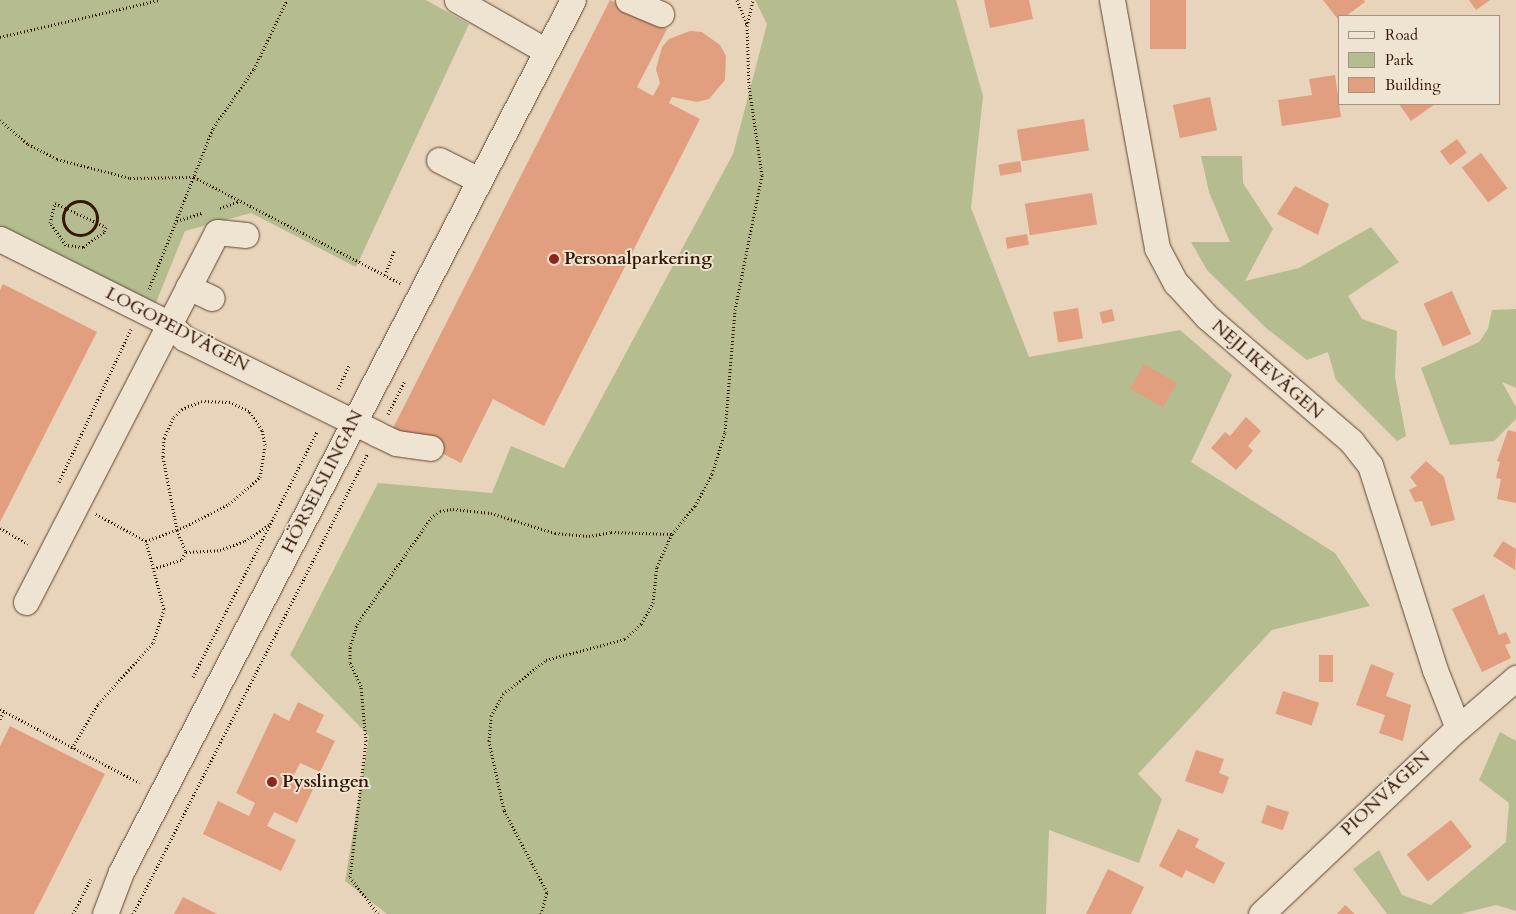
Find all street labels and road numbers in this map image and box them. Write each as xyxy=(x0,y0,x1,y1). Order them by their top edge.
street label: LOGOPEDVÄGEN xyxy=(102,283,252,377)
street label: NEJLIKEVÄGEN xyxy=(1207,316,1327,424)
street label: HÖRSELSLINGAN xyxy=(278,407,368,557)
street label: PIONVÄGEN xyxy=(1337,747,1435,841)

